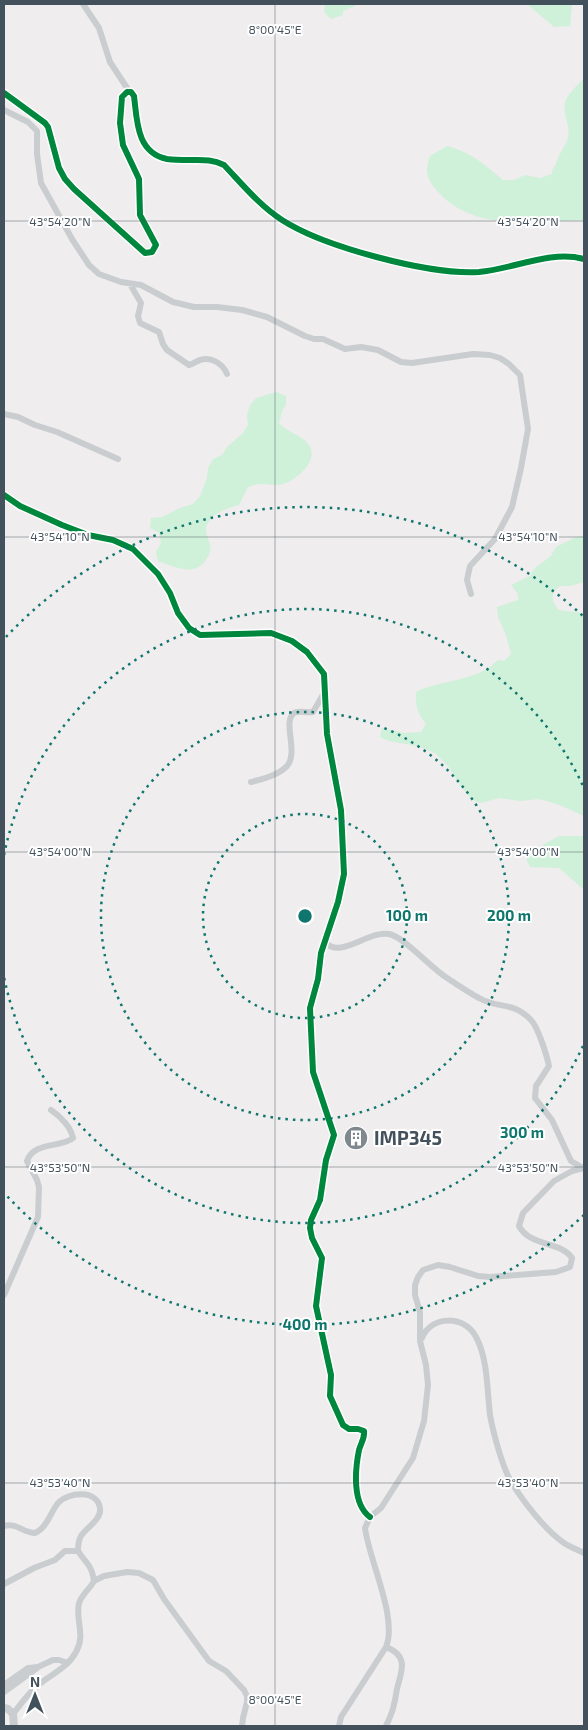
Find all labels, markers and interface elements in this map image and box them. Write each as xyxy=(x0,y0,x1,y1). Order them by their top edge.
text: 8°00'45"E xyxy=(248,22,302,36)
text: 43°54'20"N xyxy=(29,214,91,228)
text: 43°54'20"N xyxy=(497,214,559,228)
text: 43°54'10"N xyxy=(30,529,90,543)
text: 43°54'10"N xyxy=(498,529,558,543)
text: 43°54'00"N xyxy=(29,844,91,858)
text: 43°54'00"N xyxy=(497,844,559,858)
text: 100 m xyxy=(386,906,428,924)
text: 200 m xyxy=(487,906,531,924)
centre of rings xyxy=(296,907,314,925)
text: 300 m xyxy=(500,1123,544,1141)
building icon: IMP345 xyxy=(343,1125,369,1151)
place label: IMP345 xyxy=(374,1126,442,1149)
text: 43°53'50"N xyxy=(30,1160,90,1174)
text: 43°53'50"N xyxy=(498,1160,558,1174)
text: 400 m xyxy=(283,1315,327,1333)
text: 43°53'40"N xyxy=(29,1475,91,1489)
text: 43°53'40"N xyxy=(497,1475,559,1489)
north arrow xyxy=(10,1670,60,1720)
text: N xyxy=(30,1673,40,1690)
text: 8°00'45"E xyxy=(248,1692,302,1706)

